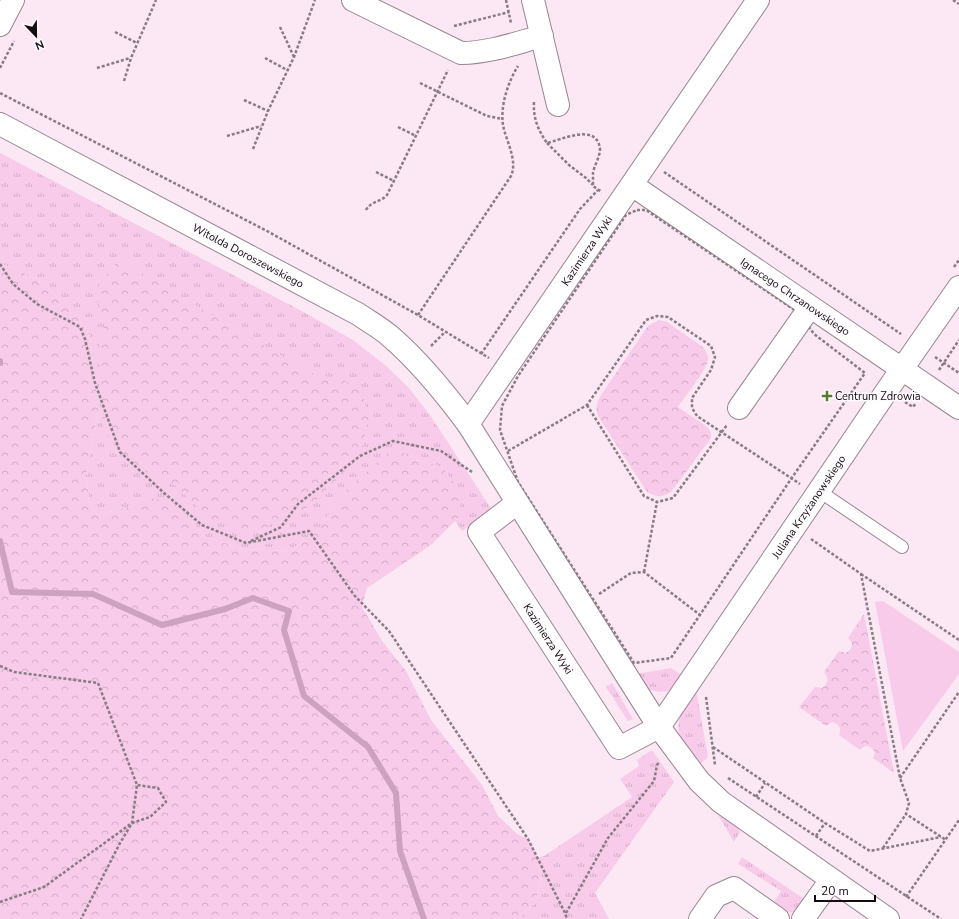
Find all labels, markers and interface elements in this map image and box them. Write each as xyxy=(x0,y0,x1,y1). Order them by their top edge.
north arrow xyxy=(16,16,56,56)
text: N xyxy=(33,36,46,53)
street label: Kazimierza Wyki xyxy=(558,213,616,289)
street label: Witolda Doroszewskiego xyxy=(190,220,306,292)
street label: Ignacego Chrzanowskiego xyxy=(737,255,853,339)
place label: Centrum Zdrowia xyxy=(835,389,921,404)
marker: Centrum Zdrowia xyxy=(822,391,832,401)
street label: Juliana Krzyżanowskiego xyxy=(768,452,849,562)
street label: Kazimierza Wyki xyxy=(520,601,576,677)
scale bar xyxy=(815,877,875,903)
text: 20 m xyxy=(821,883,849,899)

